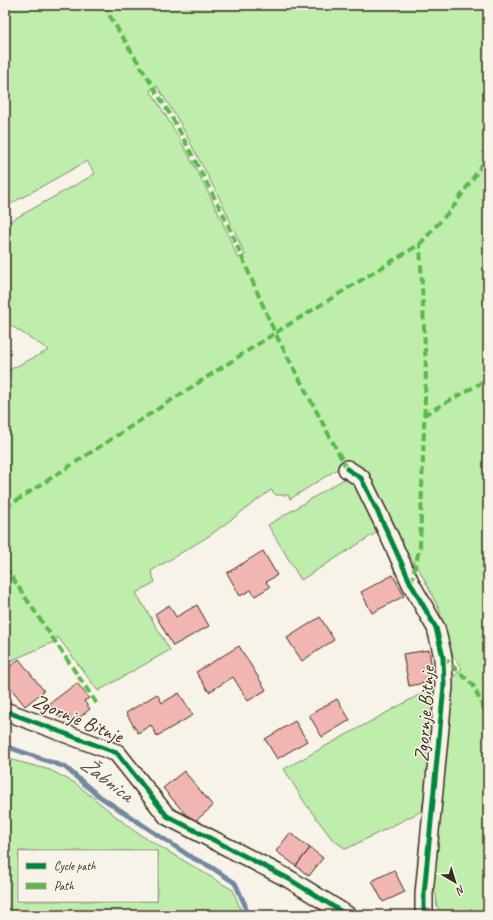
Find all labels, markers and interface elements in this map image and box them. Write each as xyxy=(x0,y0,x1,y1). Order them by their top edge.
street label: Zgornje Bitnje xyxy=(409,664,440,763)
street label: Zgornje Bitnje xyxy=(29,688,128,749)
water label: Žabnica xyxy=(76,751,140,809)
legend xyxy=(18,850,158,902)
text: Cycle path xyxy=(54,858,96,874)
north arrow xyxy=(435,862,475,902)
text: Path xyxy=(54,878,74,894)
text: N xyxy=(452,882,468,899)

